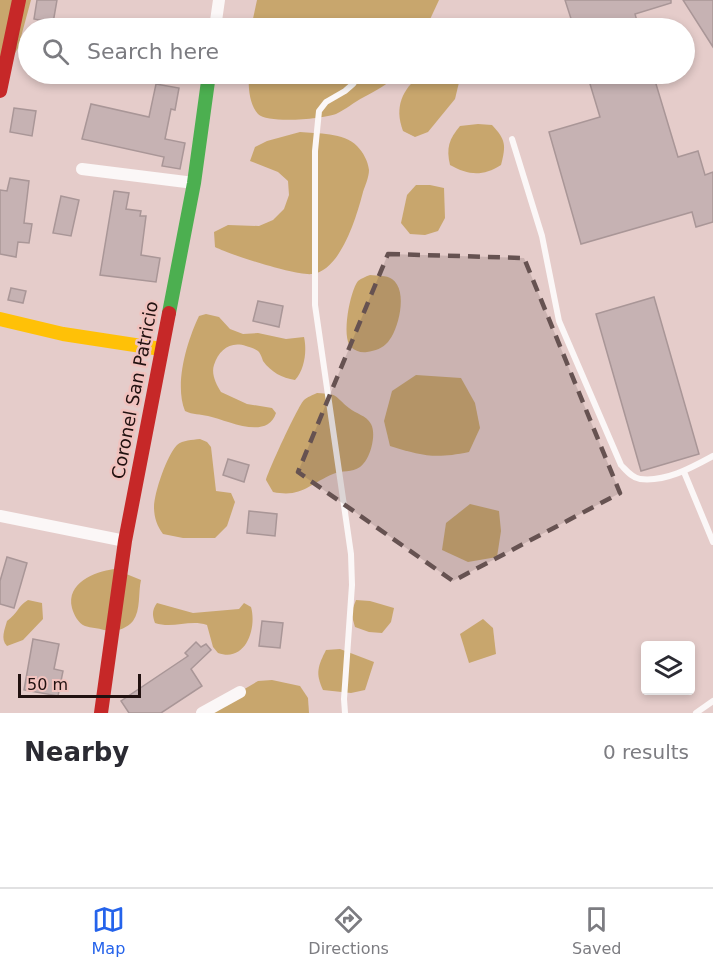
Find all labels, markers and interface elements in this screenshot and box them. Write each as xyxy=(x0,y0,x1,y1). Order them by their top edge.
search box xyxy=(18,18,695,84)
icon: search xyxy=(39,35,72,68)
text: Search here xyxy=(87,39,219,64)
street label: Coronel San Patricio xyxy=(107,299,162,481)
map controls xyxy=(641,641,695,695)
button: layers xyxy=(641,641,695,695)
scale bar xyxy=(18,671,141,698)
text: 50 m xyxy=(27,675,68,694)
text: Nearby xyxy=(24,737,129,767)
text: 0 results xyxy=(603,740,689,764)
tab: Map xyxy=(92,903,125,958)
tab: Directions xyxy=(308,903,389,958)
tab: Saved xyxy=(572,903,621,958)

